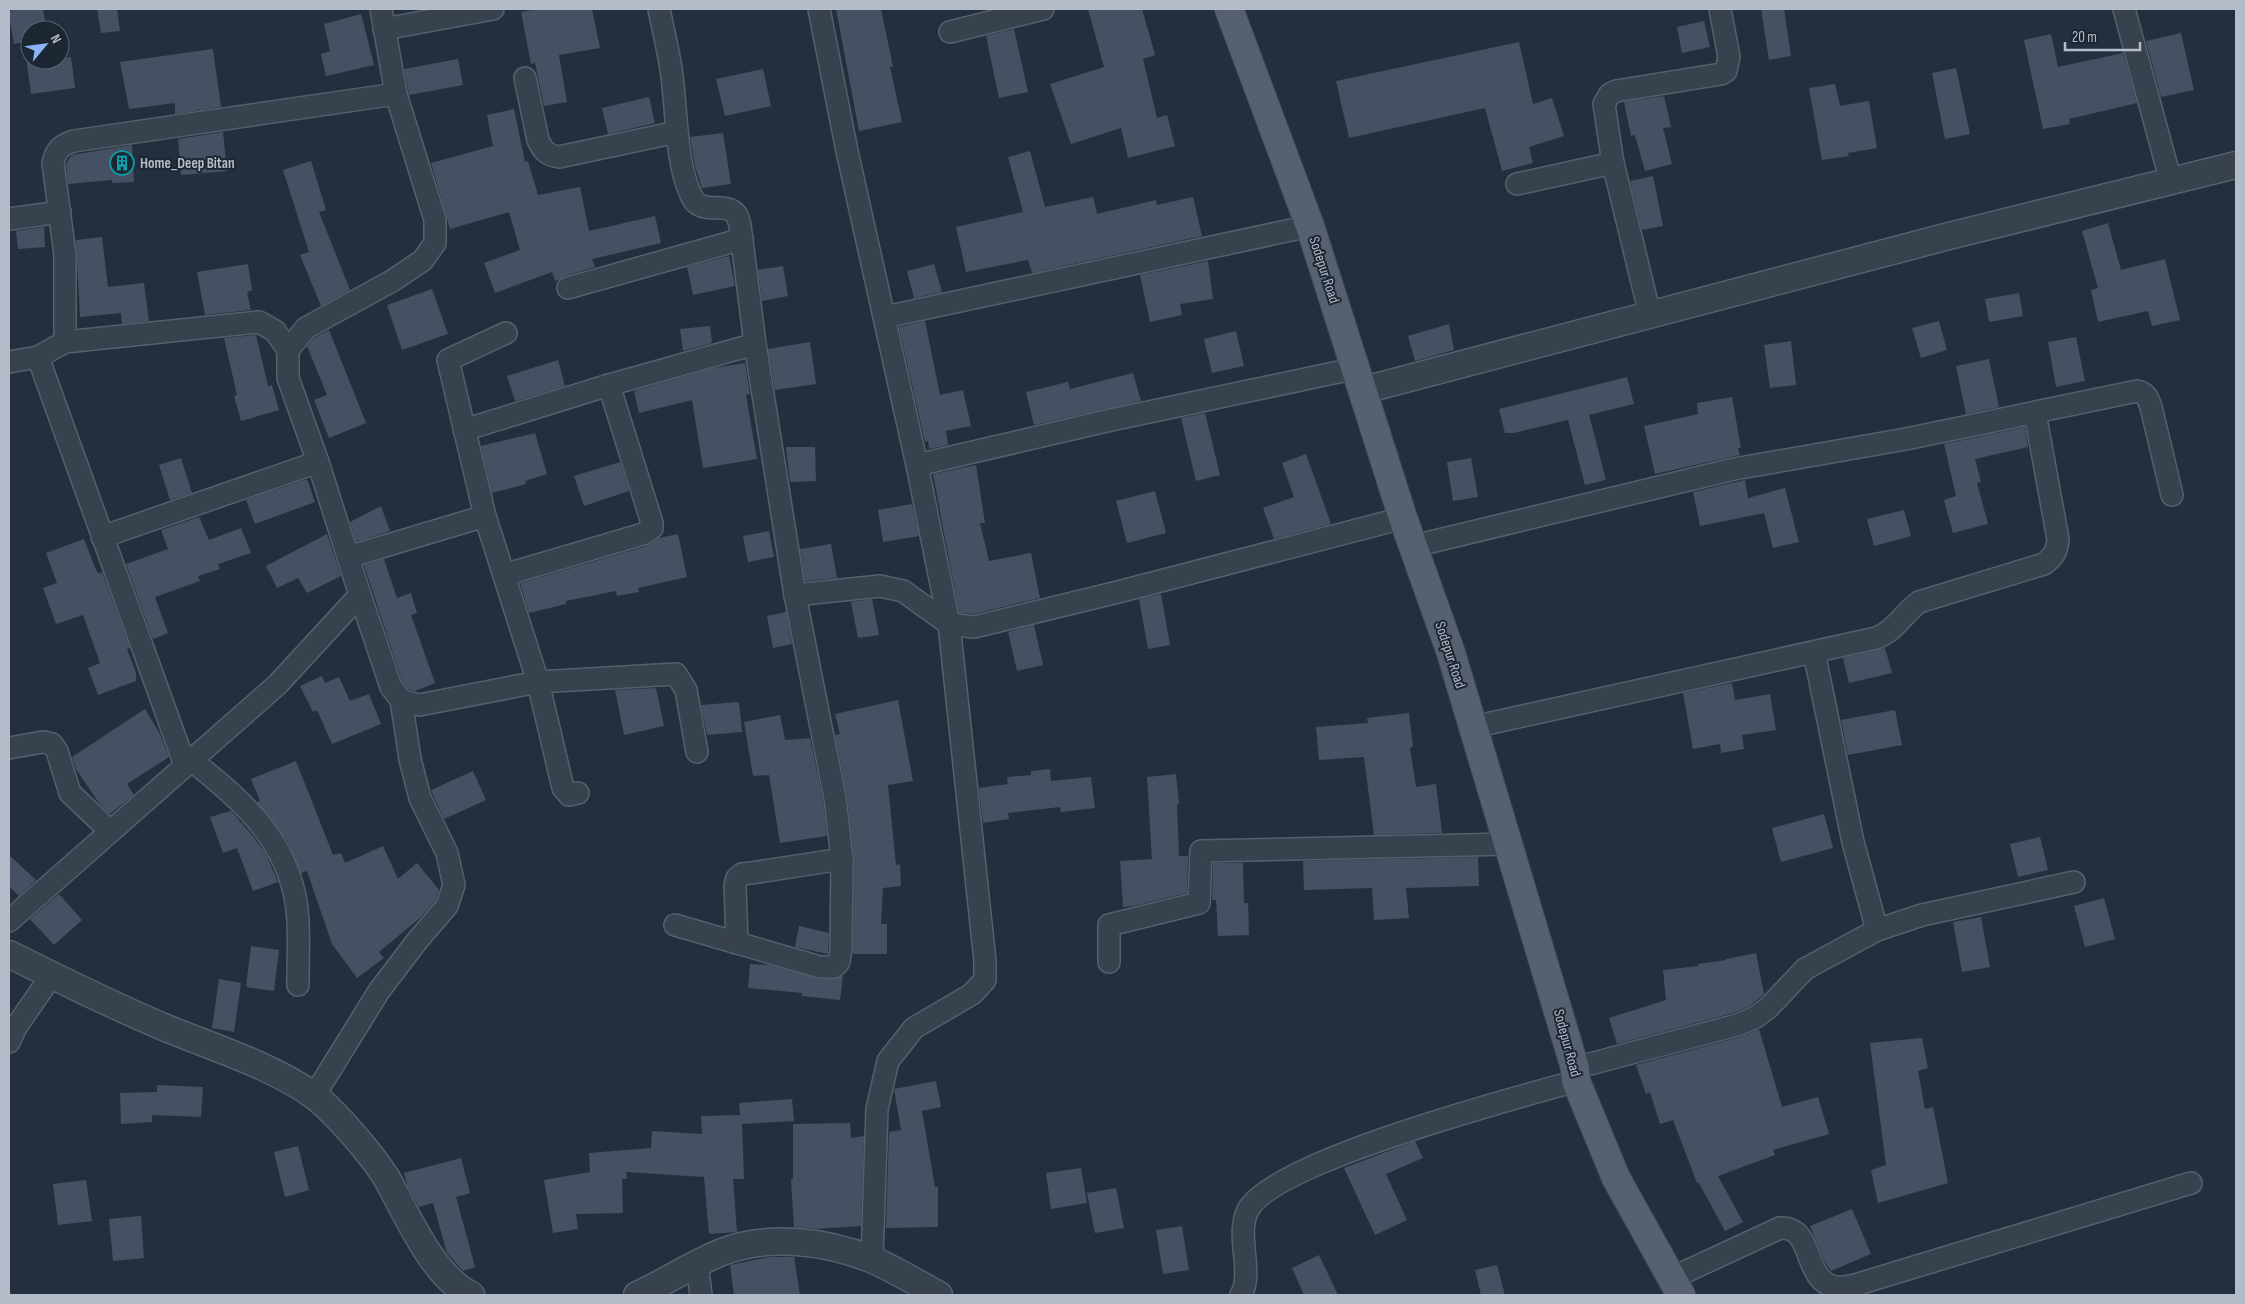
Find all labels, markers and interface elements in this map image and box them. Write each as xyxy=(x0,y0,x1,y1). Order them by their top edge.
north arrow xyxy=(20,20,70,70)
scale bar xyxy=(2065,20,2140,52)
text: 20 m xyxy=(2072,28,2097,47)
text: N xyxy=(47,32,65,46)
building icon: Home_Deep Bitan xyxy=(109,150,135,176)
place label: Home_Deep Bitan xyxy=(140,154,235,173)
street label: Sodepur Road xyxy=(1304,234,1344,306)
street label: Sodepur Road xyxy=(1430,619,1470,691)
street label: Sodepur Road xyxy=(1549,1007,1585,1079)

